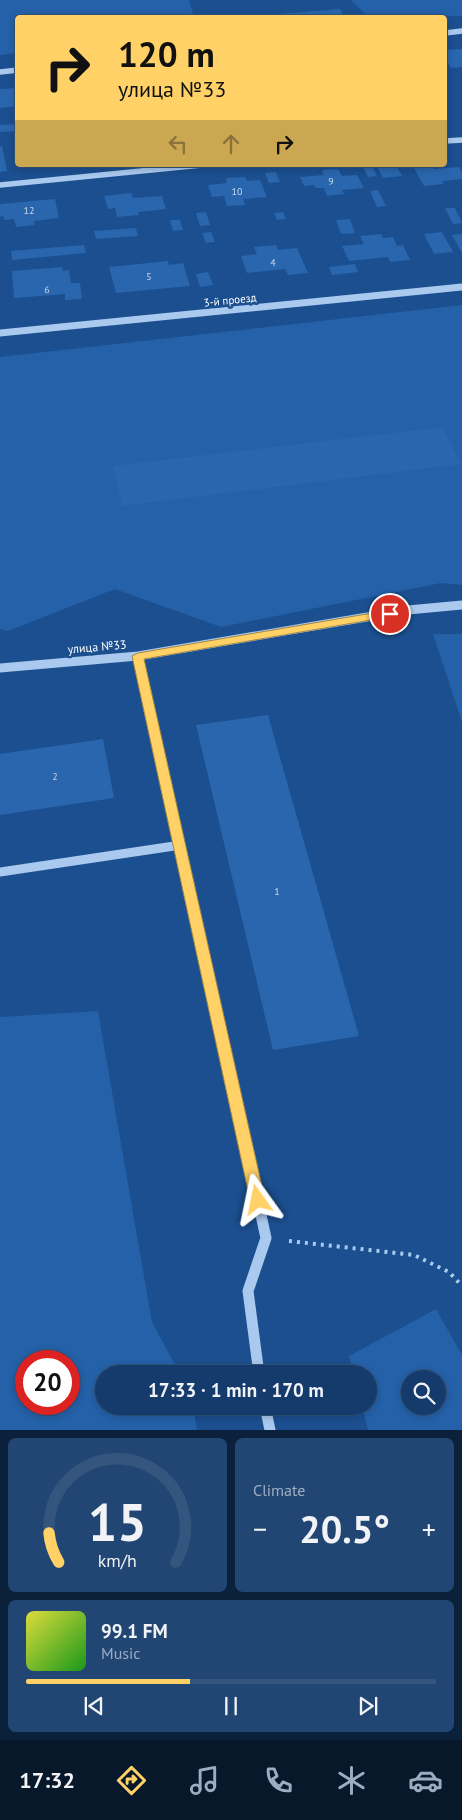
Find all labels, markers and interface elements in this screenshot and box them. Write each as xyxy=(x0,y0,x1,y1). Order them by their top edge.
text: 120 m xyxy=(118,31,215,77)
icon: right xyxy=(35,35,100,100)
text: улица №33 xyxy=(118,75,226,103)
icon: left xyxy=(164,130,192,158)
icon: ahead xyxy=(217,130,245,158)
icon: right xyxy=(270,130,298,158)
house number: 9 xyxy=(328,175,334,188)
house number: 10 xyxy=(232,185,243,198)
house number: 12 xyxy=(24,204,34,217)
house number: 4 xyxy=(270,256,276,269)
house number: 5 xyxy=(146,270,152,283)
house number: 6 xyxy=(44,283,50,296)
street label: 3-й проезд xyxy=(203,290,257,310)
pin xyxy=(369,593,411,635)
icon: arrive xyxy=(376,600,404,628)
street label: улица №33 xyxy=(67,636,127,657)
house number: 2 xyxy=(52,770,58,783)
house number: 1 xyxy=(274,885,280,898)
position arrow xyxy=(231,1173,283,1225)
speed limit sign: 20 xyxy=(15,1350,80,1415)
map controls xyxy=(401,1370,446,1415)
button: search xyxy=(401,1370,446,1415)
text: 17:33 · 1 min · 170 m xyxy=(148,1378,324,1402)
text: Climate xyxy=(253,1480,305,1500)
text: 15 xyxy=(88,1488,147,1555)
text: 20.5° xyxy=(299,1504,390,1553)
text: − xyxy=(253,1510,267,1547)
text: + xyxy=(422,1510,436,1547)
text: km/h xyxy=(98,1549,137,1572)
text: 99.1 FM xyxy=(101,1619,168,1643)
text: Music xyxy=(101,1643,141,1663)
icon: previous xyxy=(80,1692,108,1720)
icon: pause xyxy=(217,1692,245,1720)
icon: next xyxy=(354,1692,382,1720)
icon: directions xyxy=(114,1763,149,1798)
icon: music xyxy=(187,1763,222,1798)
icon: phone xyxy=(261,1763,296,1798)
icon: climate xyxy=(334,1763,369,1798)
icon: car xyxy=(408,1763,443,1798)
text: 17:32 xyxy=(19,1766,75,1794)

